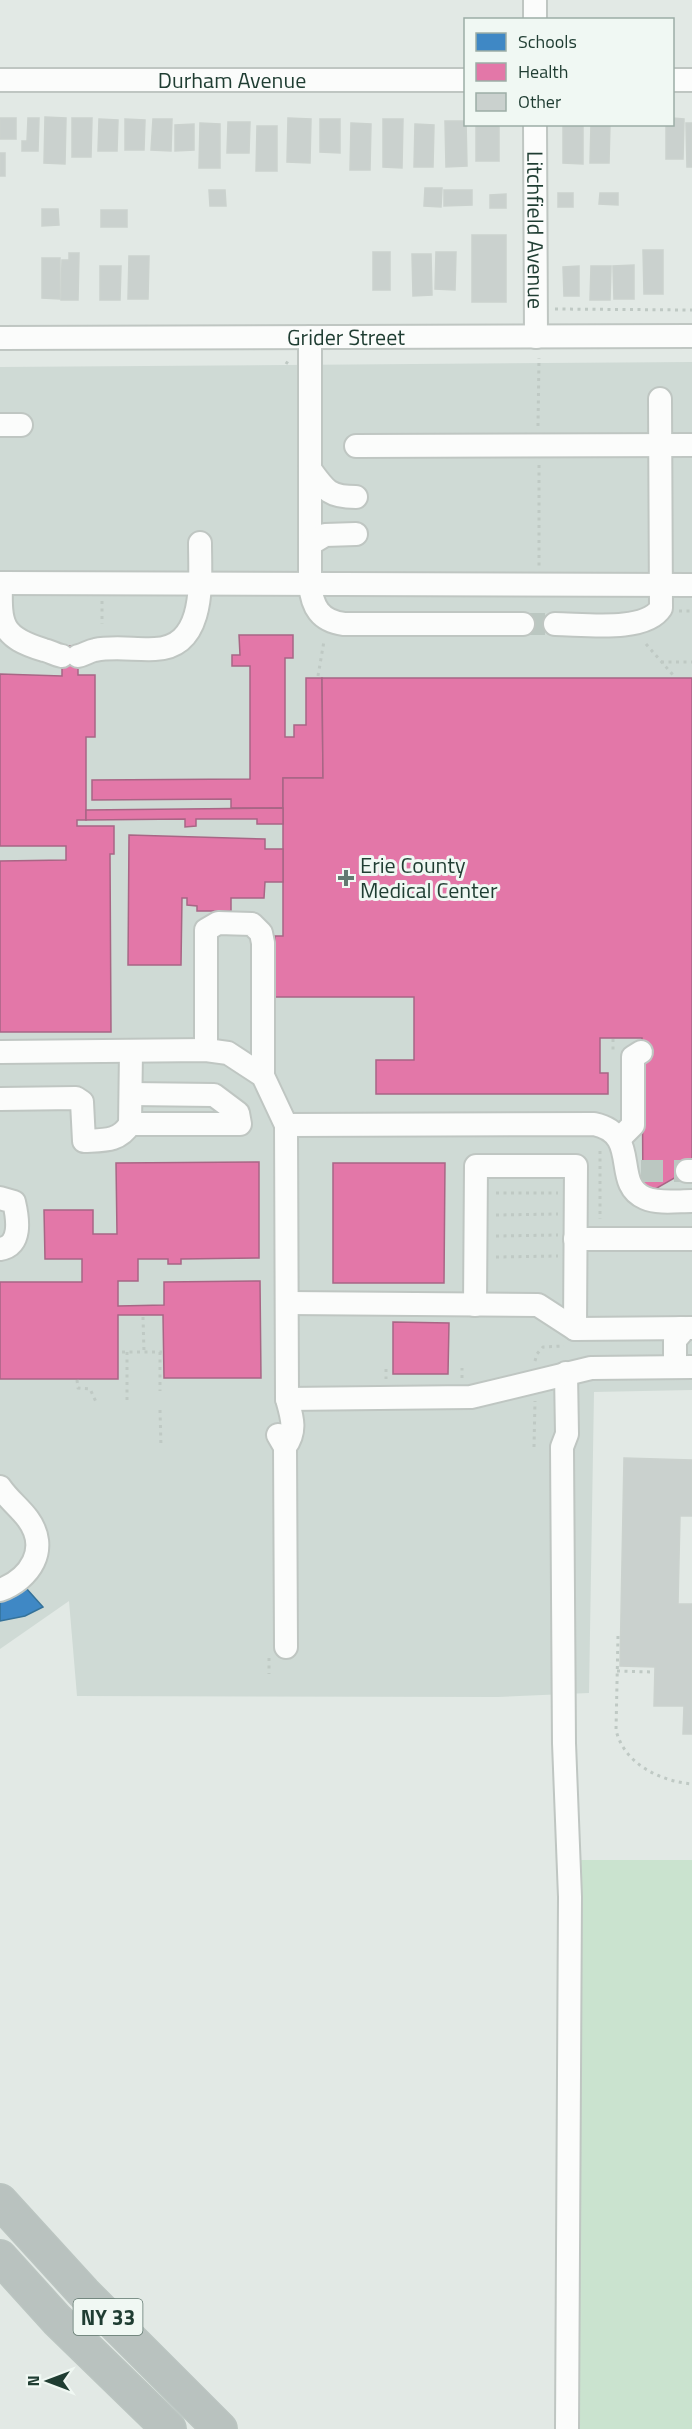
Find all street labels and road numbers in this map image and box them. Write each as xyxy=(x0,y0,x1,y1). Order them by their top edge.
street label: Durham Avenue xyxy=(158,63,306,97)
street label: Litchfield Avenue xyxy=(518,151,553,309)
street label: Grider Street xyxy=(287,320,405,354)
road number: NY 33 xyxy=(74,2299,142,2335)

